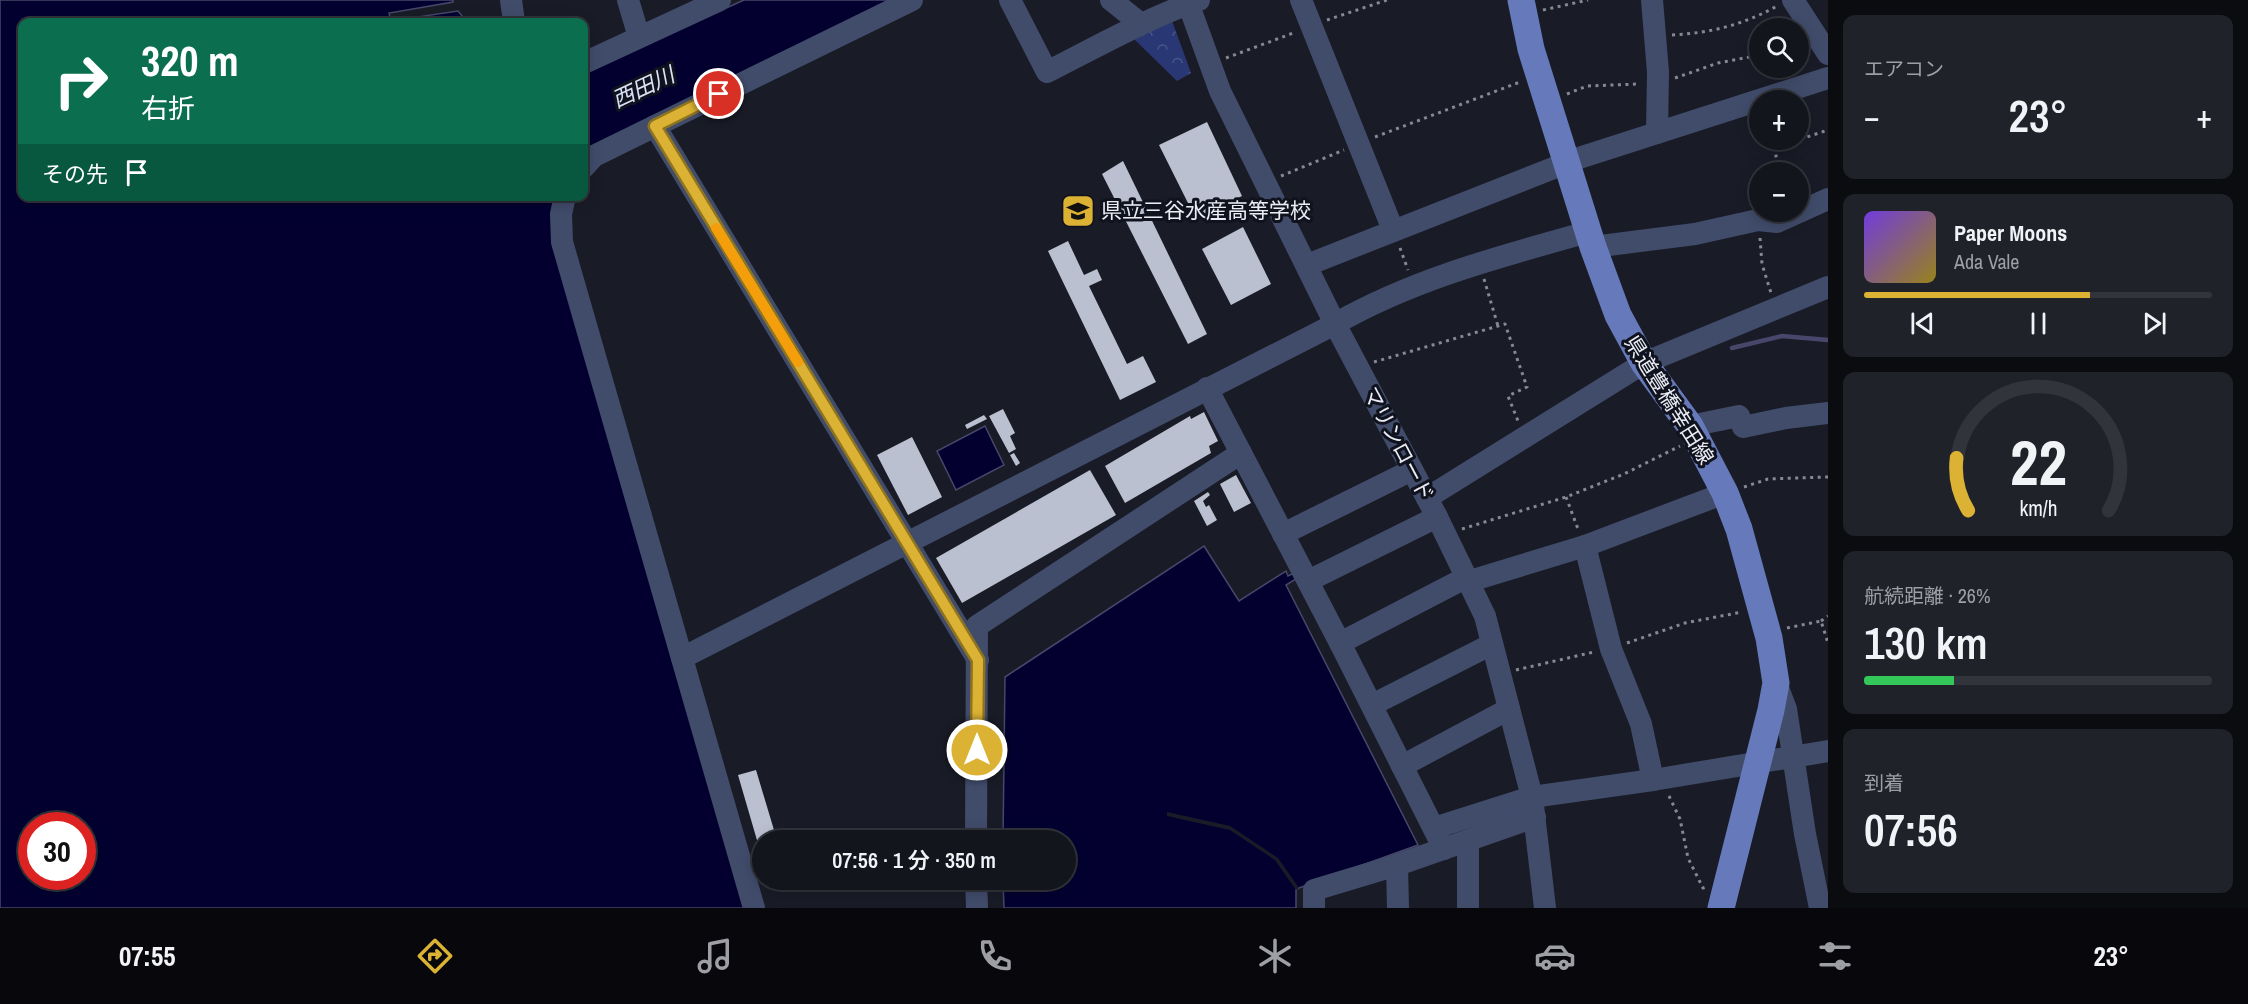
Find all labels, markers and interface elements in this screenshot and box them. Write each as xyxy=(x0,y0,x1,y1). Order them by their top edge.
map controls xyxy=(1749,18,1809,222)
button: search xyxy=(1749,18,1809,78)
text: 320 m xyxy=(141,33,239,89)
icon: right xyxy=(42,42,120,120)
text: エアコン xyxy=(1864,55,1944,82)
water label: 西田川 xyxy=(607,59,681,115)
pin xyxy=(693,68,744,119)
icon: arrive xyxy=(702,77,735,110)
text: 23° xyxy=(2008,85,2068,146)
text: 右折 xyxy=(141,90,195,126)
button: + xyxy=(1749,90,1809,150)
text: − xyxy=(1864,94,1880,138)
text: + xyxy=(2196,94,2212,138)
icon: arrive xyxy=(120,156,153,189)
text: その先 xyxy=(42,159,108,189)
button: − xyxy=(1749,162,1809,222)
school or university icon: 県立三谷水産高等学校 xyxy=(1060,193,1096,229)
place label: 県立三谷水産高等学校 xyxy=(1101,196,1311,225)
text: Paper Moons xyxy=(1954,218,2067,248)
text: Ada Vale xyxy=(1954,248,2019,275)
icon: previous xyxy=(1906,307,1939,340)
icon: pause xyxy=(2022,307,2055,340)
icon: next xyxy=(2138,307,2171,340)
street label: 県道豊橋幸田線 xyxy=(1618,330,1721,470)
street label: マリンロード xyxy=(1356,381,1441,506)
text: 22 xyxy=(2010,420,2066,504)
text: km/h xyxy=(2019,494,2057,523)
text: 航続距離 · 26% xyxy=(1864,582,1991,609)
text: 130 km xyxy=(1864,612,1988,673)
position arrow xyxy=(945,718,1009,782)
text: 到着 xyxy=(1864,769,1904,796)
text: 07:56 xyxy=(1864,799,1958,860)
speed limit sign: 30 xyxy=(18,812,96,890)
text: 07:56 · 1 分 · 350 m xyxy=(832,845,996,875)
icon: directions xyxy=(414,935,456,977)
icon: music xyxy=(694,935,736,977)
icon: phone xyxy=(974,935,1016,977)
icon: climate xyxy=(1254,935,1296,977)
icon: car xyxy=(1534,935,1576,977)
icon: filters xyxy=(1814,935,1856,977)
text: 07:55 xyxy=(119,938,176,974)
text: 23° xyxy=(2094,938,2129,974)

